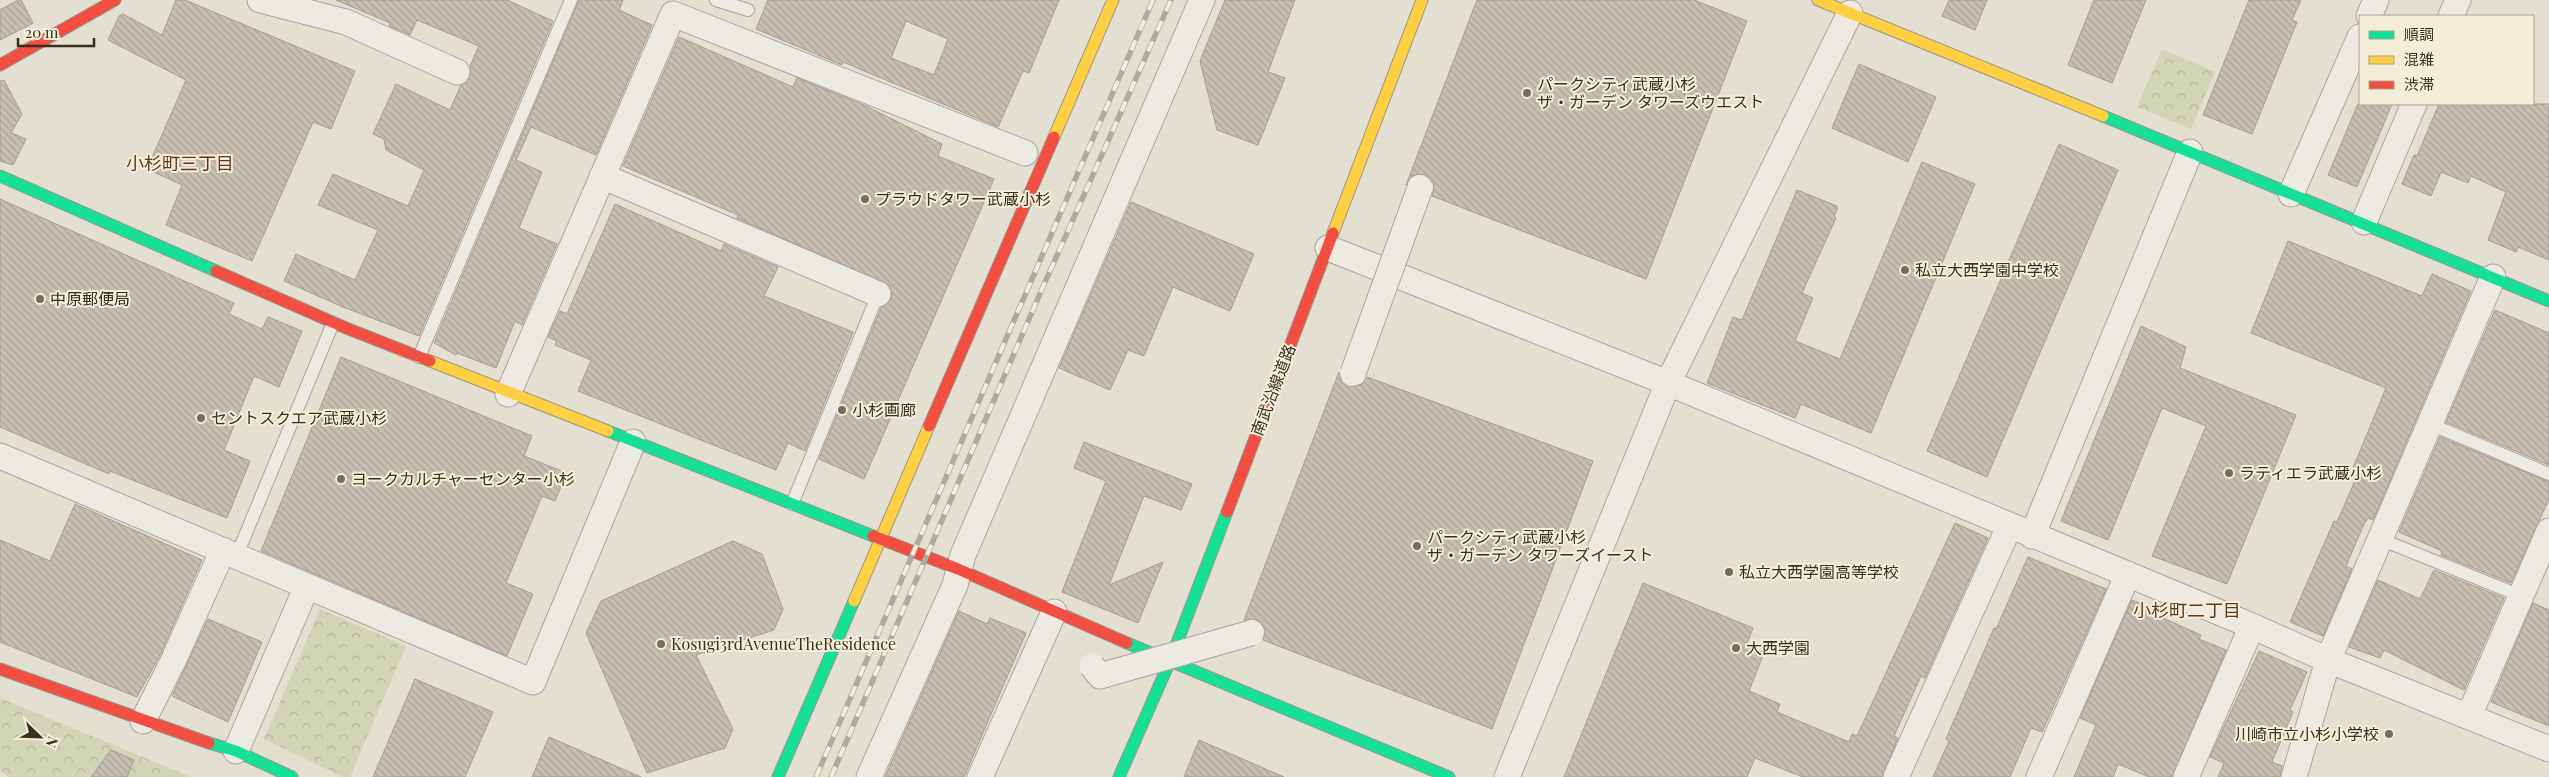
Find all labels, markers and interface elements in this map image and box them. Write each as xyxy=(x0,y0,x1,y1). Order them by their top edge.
scale bar xyxy=(18,15,94,47)
legend xyxy=(2359,15,2534,105)
text: 20 m xyxy=(25,22,59,42)
text: 順調 xyxy=(2404,24,2434,44)
text: 混雑 xyxy=(2404,49,2434,69)
place label: パークシティ武蔵小杉 ザ・ガーデン タワーズウエスト xyxy=(1537,73,1764,112)
text: 渋滞 xyxy=(2404,74,2434,94)
marker: パークシティ武蔵小杉 ザ・ガーデン タワーズウエスト xyxy=(1521,87,1533,99)
district label: 小杉町三丁目 xyxy=(126,151,234,175)
place label: プラウドタワー武蔵小杉 xyxy=(875,188,1051,209)
marker: プラウドタワー武蔵小杉 xyxy=(859,193,871,205)
place label: 私立大西学園中学校 xyxy=(1915,259,2059,280)
marker: 私立大西学園中学校 xyxy=(1899,264,1911,276)
place label: 中原郵便局 xyxy=(50,288,130,309)
marker: 中原郵便局 xyxy=(34,293,46,305)
street label: 南武沿線道路 xyxy=(1246,341,1300,438)
place label: 小杉画廊 xyxy=(852,399,916,420)
marker: 小杉画廊 xyxy=(836,404,848,416)
place label: セントスクエア武蔵小杉 xyxy=(211,407,387,428)
marker: セントスクエア武蔵小杉 xyxy=(195,412,207,424)
place label: ラティエラ武蔵小杉 xyxy=(2239,462,2382,483)
marker: ラティエラ武蔵小杉 xyxy=(2223,467,2235,479)
place label: ヨークカルチャーセンター小杉 xyxy=(351,468,575,489)
marker: ヨークカルチャーセンター小杉 xyxy=(335,473,347,485)
place label: パークシティ武蔵小杉 ザ・ガーデン タワーズイースト xyxy=(1427,526,1653,565)
marker: パークシティ武蔵小杉 ザ・ガーデン タワーズイースト xyxy=(1411,540,1423,552)
place label: 私立大西学園高等学校 xyxy=(1739,561,1899,582)
marker: 私立大西学園高等学校 xyxy=(1723,566,1735,578)
district label: 小杉町二丁目 xyxy=(2133,598,2241,622)
place label: Kosugi3rdAvenueTheResidence xyxy=(671,633,896,654)
place label: 大西学園 xyxy=(1746,637,1810,658)
marker: Kosugi3rdAvenueTheResidence xyxy=(655,638,667,650)
marker: 大西学園 xyxy=(1730,642,1742,654)
north arrow xyxy=(15,712,65,762)
place label: 川崎市立小杉小学校 xyxy=(2235,723,2379,744)
marker: 川崎市立小杉小学校 xyxy=(2383,728,2395,740)
text: N xyxy=(42,734,63,751)

